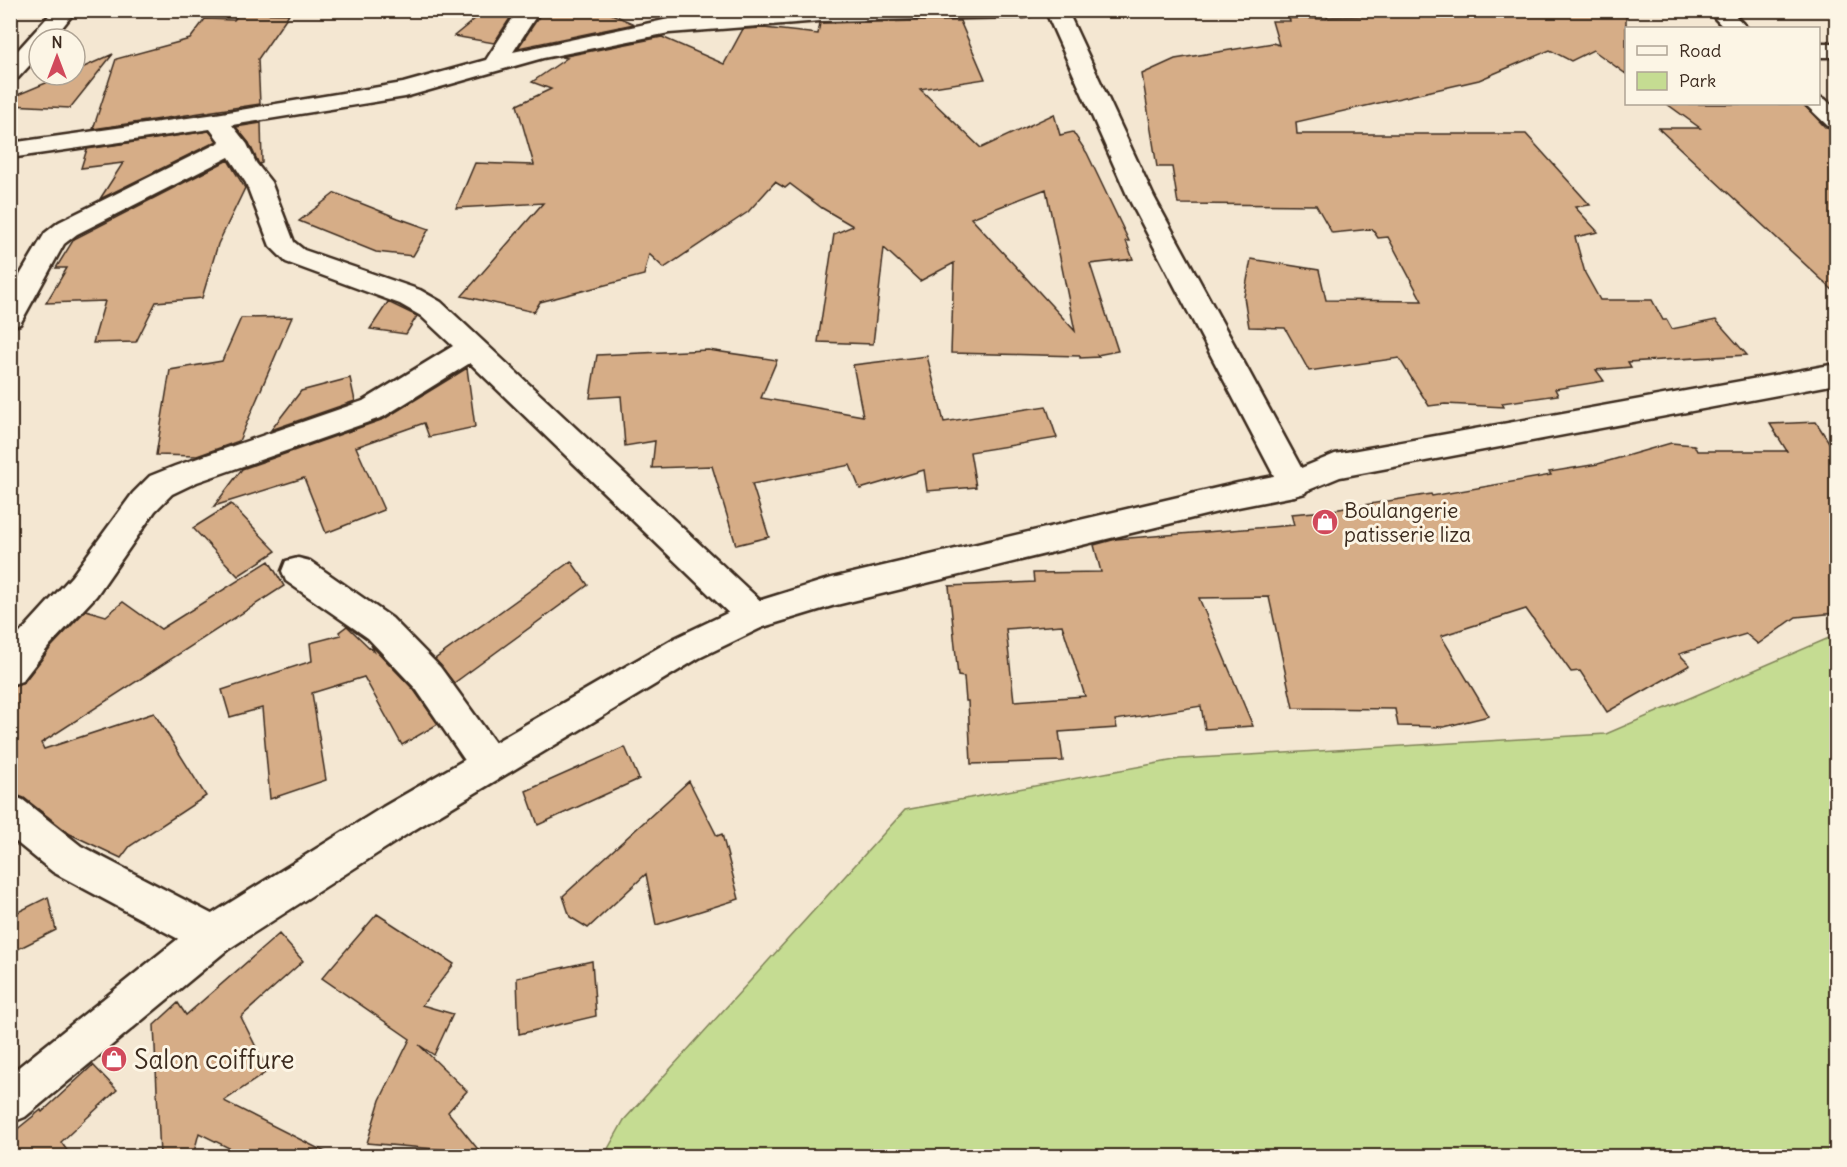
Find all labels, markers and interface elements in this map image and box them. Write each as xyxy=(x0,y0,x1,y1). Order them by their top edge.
north arrow xyxy=(27,27,87,87)
legend xyxy=(1625,27,1820,105)
text: N xyxy=(51,32,63,52)
text: Road xyxy=(1679,39,1722,62)
text: Park xyxy=(1679,69,1716,92)
place label: Boulangerie patisserie liza xyxy=(1344,497,1471,548)
shop icon: Boulangerie patisserie liza xyxy=(1310,507,1340,537)
place label: Salon coiffure xyxy=(134,1043,294,1076)
shop icon: Salon coiffure xyxy=(99,1044,129,1074)

